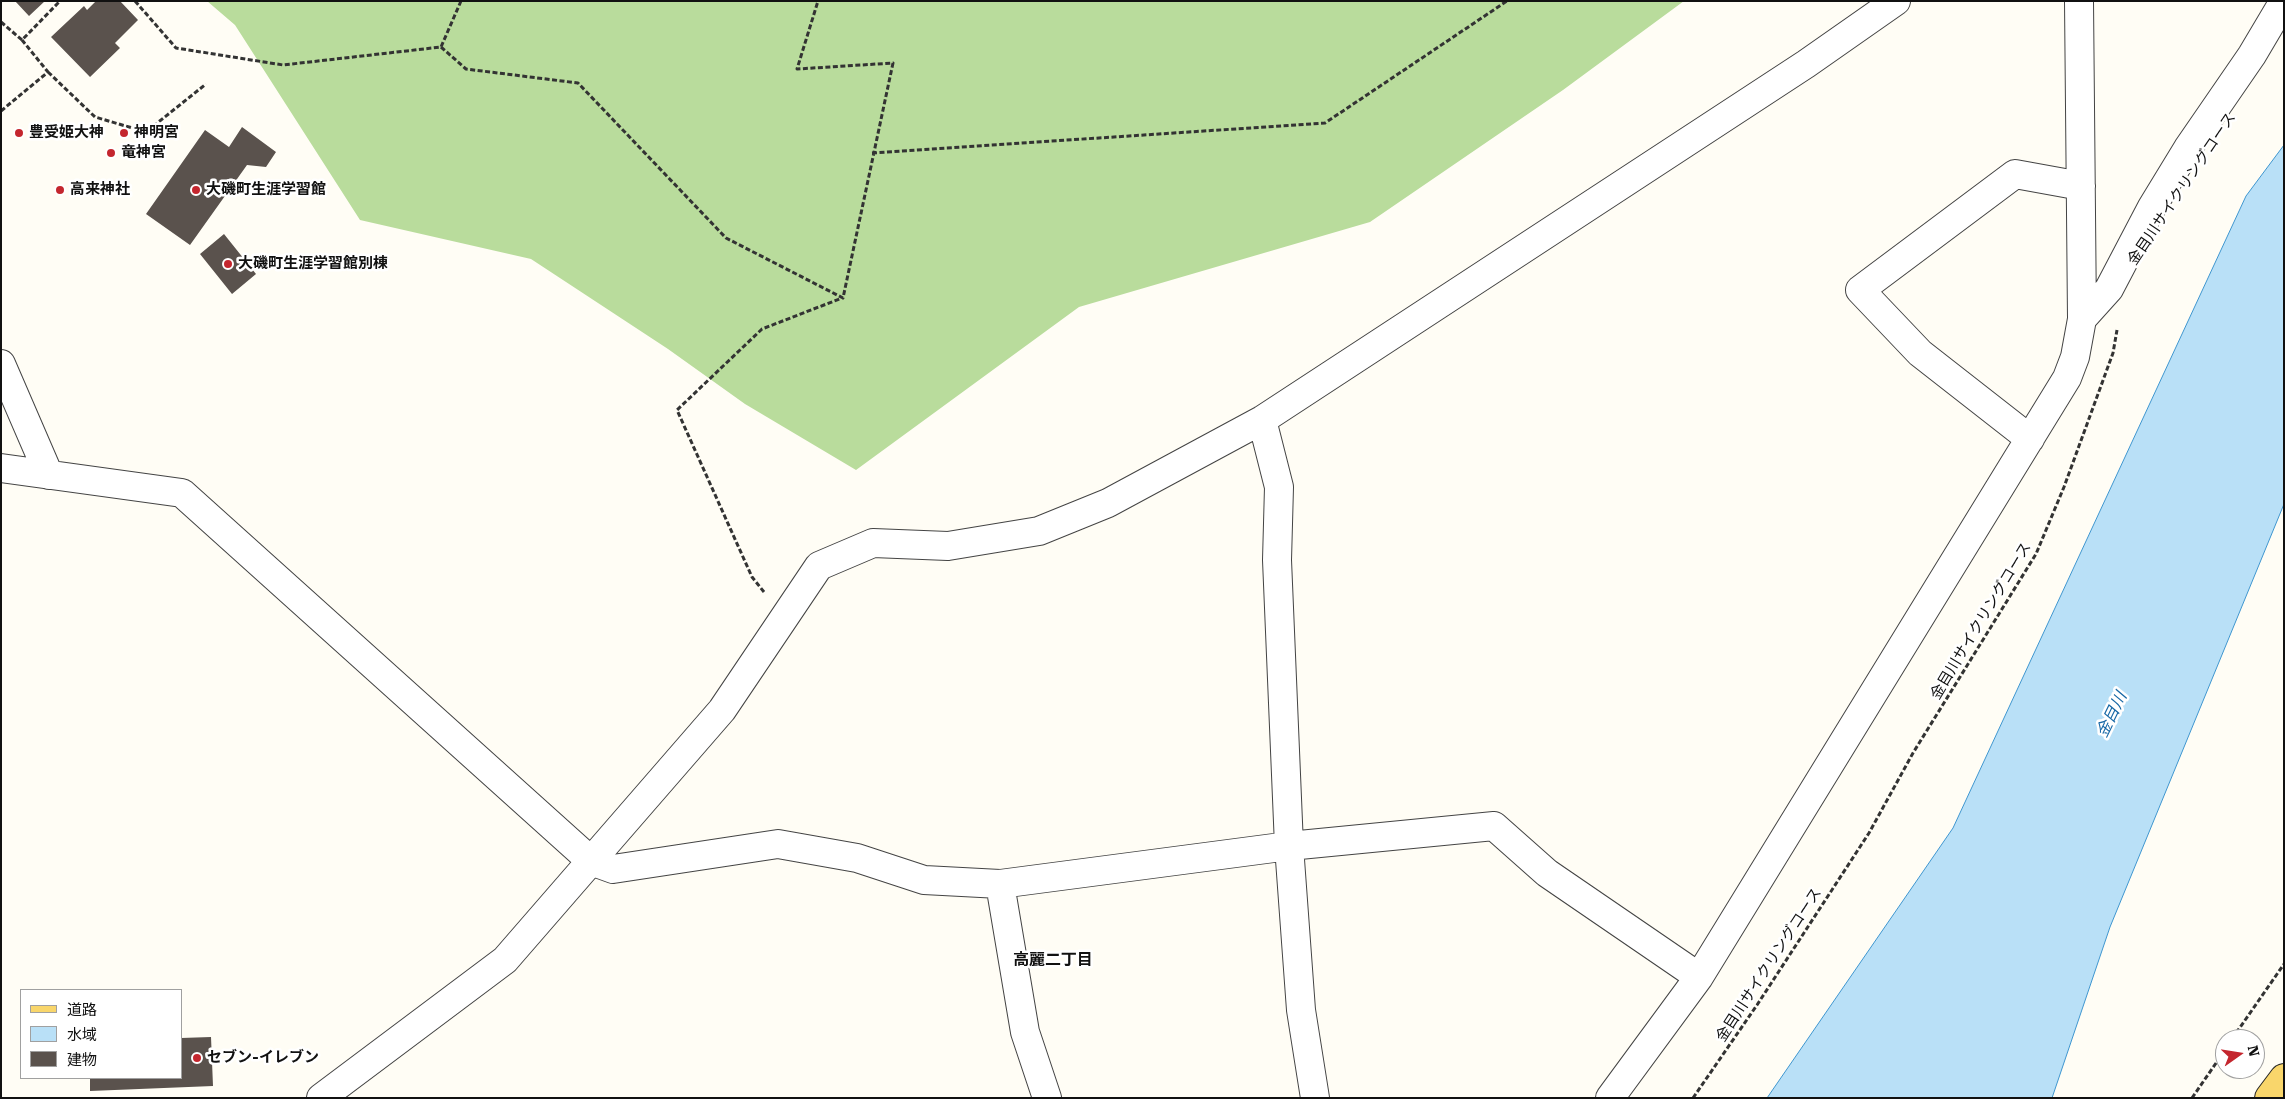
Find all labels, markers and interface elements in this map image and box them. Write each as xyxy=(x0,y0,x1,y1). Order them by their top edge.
street label: 金目川サイクリングコース xyxy=(2124,109,2240,269)
place label: 豊受姫大神 xyxy=(29,124,104,142)
place label: 神明宮 xyxy=(134,124,179,142)
marker: 豊受姫大神 xyxy=(13,127,25,139)
marker: 神明宮 xyxy=(118,127,130,139)
place label: 竜神宮 xyxy=(121,144,166,162)
marker: 竜神宮 xyxy=(105,147,117,159)
place label: 高来神社 xyxy=(70,181,130,199)
place label: 大磯町生涯学習館 xyxy=(206,181,326,199)
marker: 高来神社 xyxy=(54,184,66,196)
marker: 大磯町生涯学習館 xyxy=(190,184,202,196)
place label: 大磯町生涯学習館別棟 xyxy=(238,255,388,273)
marker: 大磯町生涯学習館別棟 xyxy=(222,258,234,270)
street label: 金目川サイクリングコース xyxy=(1927,539,2035,703)
water label: 金目川 xyxy=(2093,689,2131,741)
street label: 金目川サイクリングコース xyxy=(1712,885,1826,1045)
district label: 高麗二丁目 xyxy=(1013,950,1093,970)
legend xyxy=(20,989,182,1079)
text: 道路 xyxy=(67,1001,97,1019)
text: 水域 xyxy=(67,1026,97,1044)
north arrow xyxy=(2215,1029,2265,1079)
text: N xyxy=(2245,1044,2263,1058)
place label: セブン-イレブン xyxy=(207,1049,319,1067)
text: 建物 xyxy=(67,1051,97,1069)
marker: セブン-イレブン xyxy=(191,1052,203,1064)

